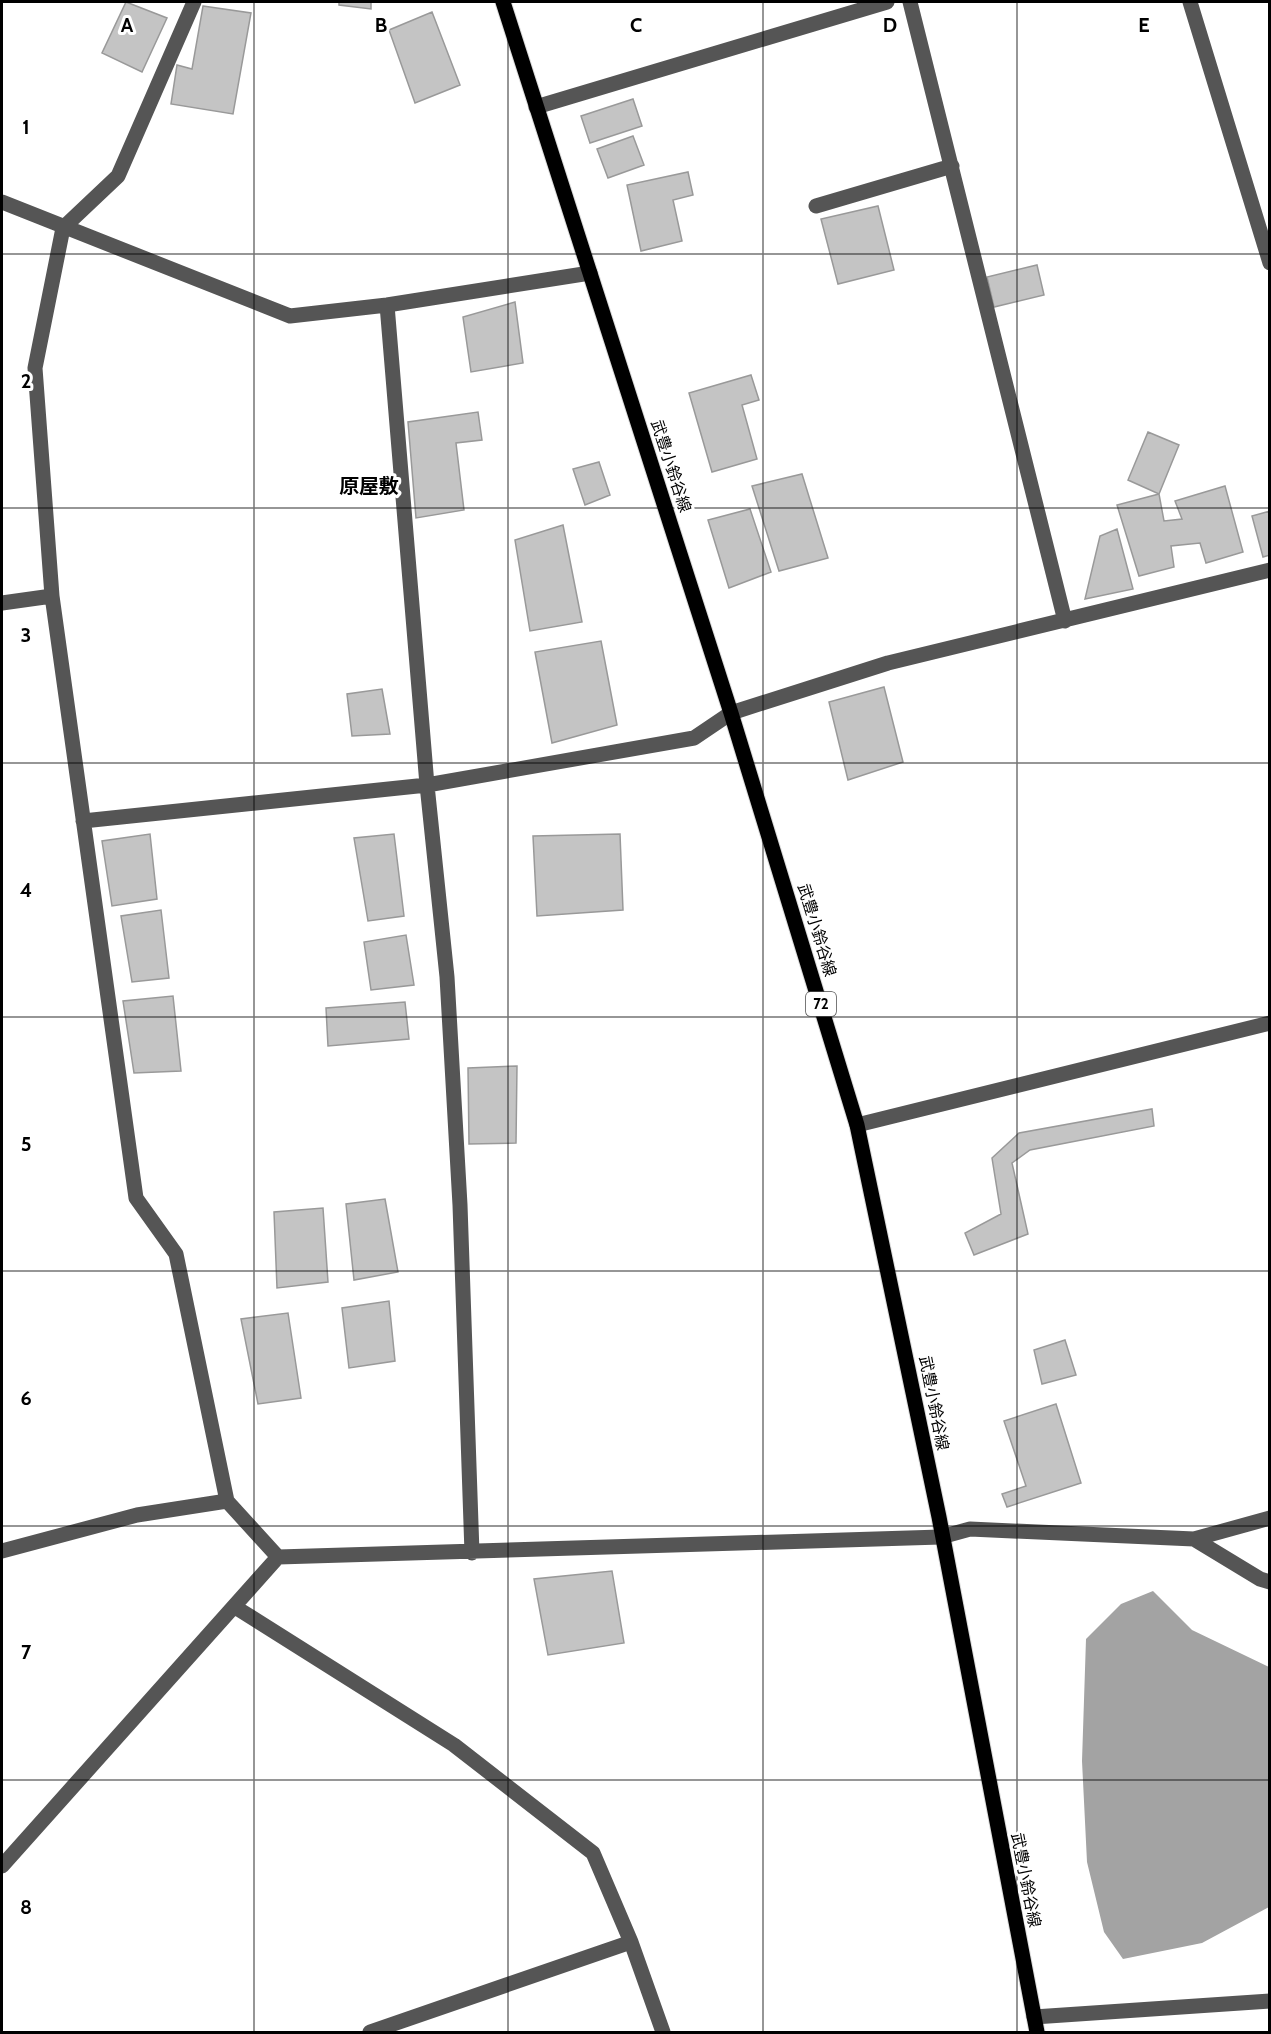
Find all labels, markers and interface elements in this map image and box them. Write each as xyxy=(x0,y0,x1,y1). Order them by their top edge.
text: A xyxy=(121,13,134,37)
text: B xyxy=(375,13,387,37)
text: C xyxy=(630,13,642,37)
text: D xyxy=(883,13,897,37)
text: E xyxy=(1138,13,1150,37)
text: 1 xyxy=(22,115,30,139)
text: 2 xyxy=(21,369,31,393)
street label: 武豊小鈴谷線 xyxy=(647,417,695,515)
district label: 原屋敷 xyxy=(339,474,399,498)
text: 3 xyxy=(21,623,31,647)
text: 4 xyxy=(20,878,32,902)
street label: 武豊小鈴谷線 xyxy=(794,881,840,979)
road number: 72 xyxy=(806,992,836,1016)
text: 5 xyxy=(21,1132,31,1156)
street label: 武豊小鈴谷線 xyxy=(916,1354,952,1452)
text: 6 xyxy=(20,1386,32,1410)
text: 7 xyxy=(21,1640,32,1664)
street label: 武豊小鈴谷線 xyxy=(1008,1831,1044,1929)
text: 8 xyxy=(20,1895,32,1919)

